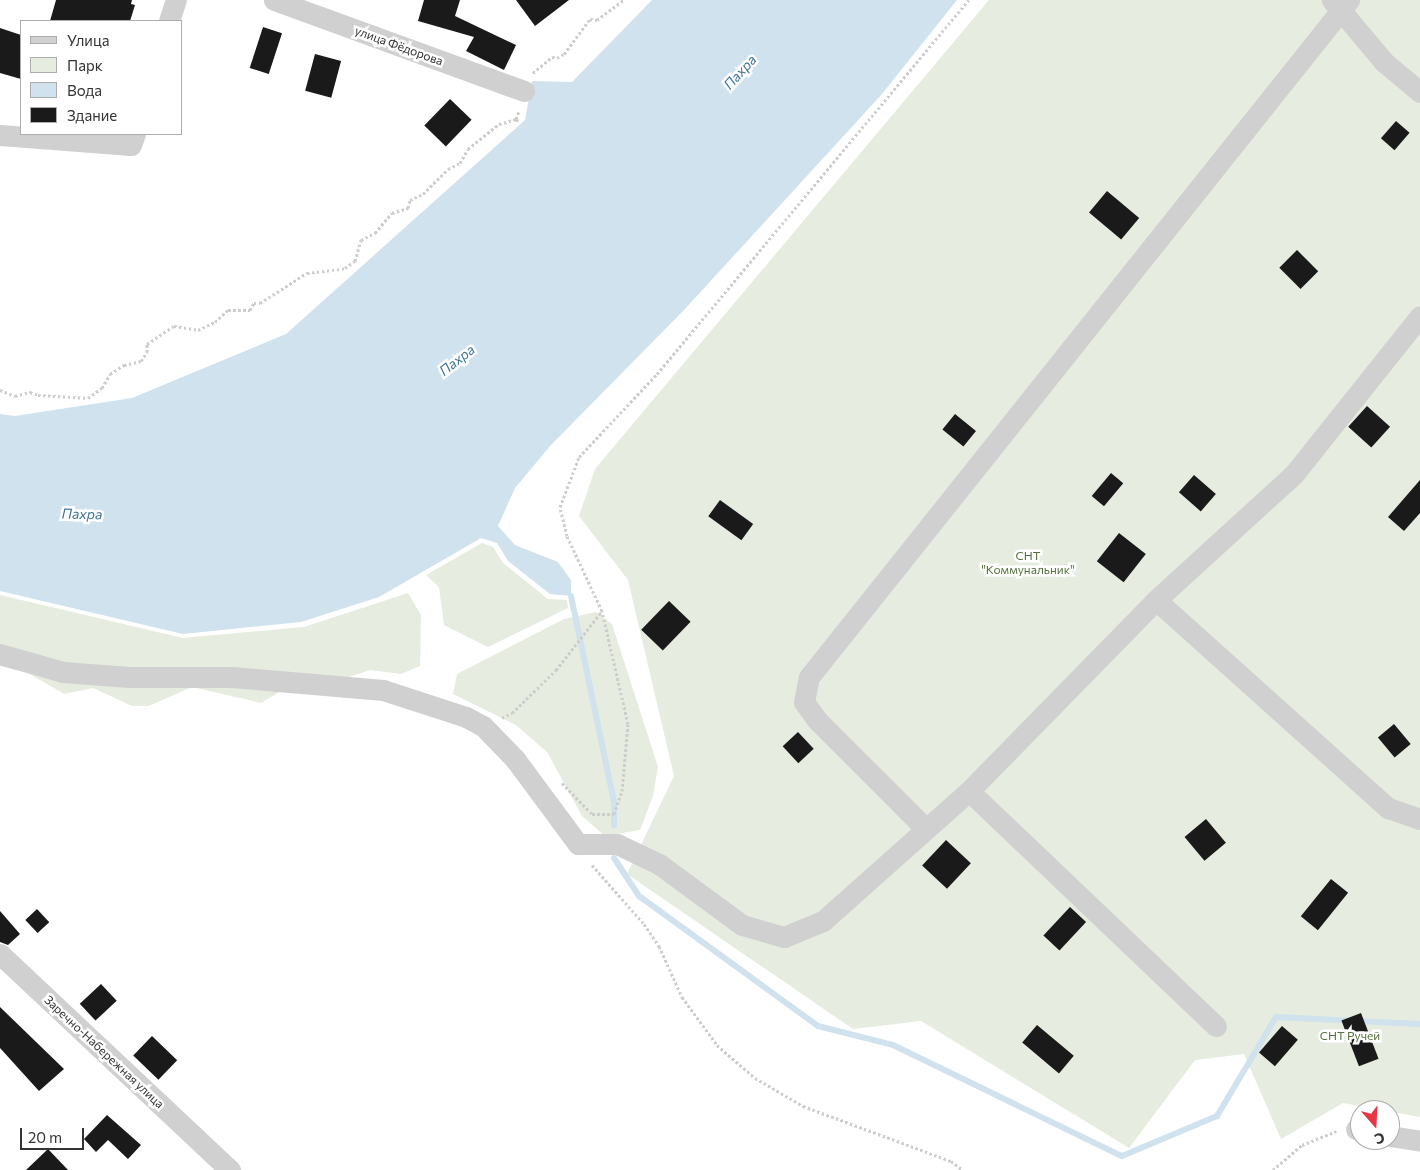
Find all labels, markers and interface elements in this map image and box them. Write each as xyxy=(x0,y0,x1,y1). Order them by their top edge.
legend xyxy=(20,20,182,135)
street label: улица Фёдорова xyxy=(353,23,445,69)
text: Улица xyxy=(67,31,109,49)
water label: Пахра xyxy=(720,51,760,93)
text: Парк xyxy=(67,56,103,74)
text: Вода xyxy=(67,81,102,99)
text: Здание xyxy=(67,106,117,124)
water label: Пахра xyxy=(436,341,478,379)
water label: Пахра xyxy=(62,505,102,523)
park label: СНТ "Коммунальник" xyxy=(981,549,1075,577)
street label: Заречно-Набережная улица xyxy=(41,993,167,1111)
park label: СНТ Ручей xyxy=(1320,1029,1380,1043)
north arrow xyxy=(1350,1100,1400,1150)
scale bar xyxy=(22,1118,86,1150)
text: 20 m xyxy=(28,1128,62,1146)
text: С xyxy=(1372,1129,1387,1148)

